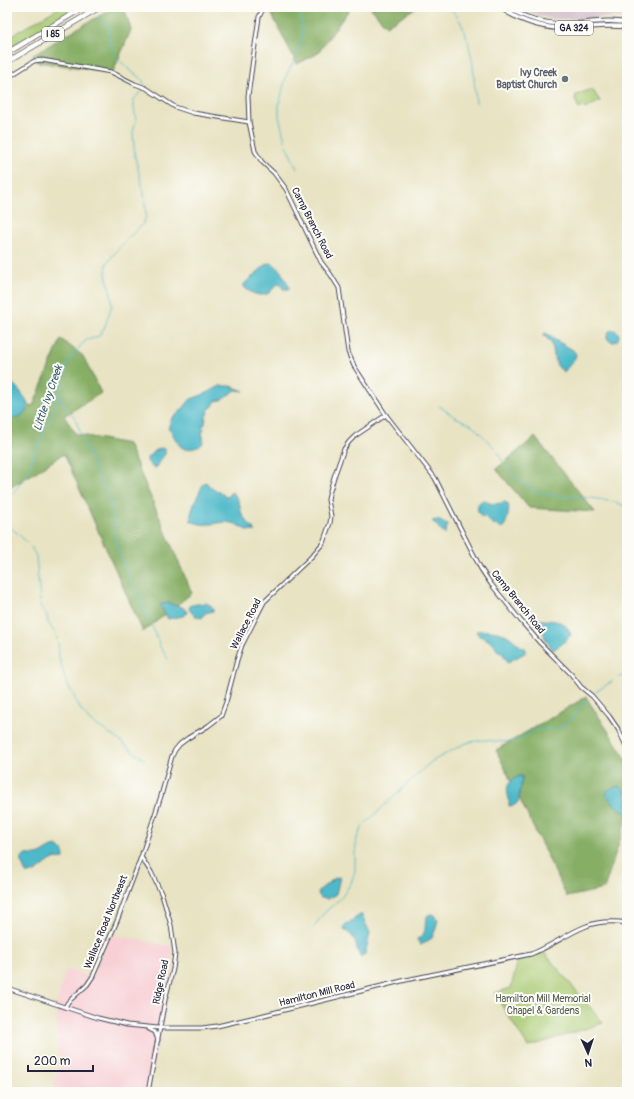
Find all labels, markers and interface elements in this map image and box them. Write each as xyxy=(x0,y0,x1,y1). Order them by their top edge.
road number: GA 324 xyxy=(555,21,593,35)
road number: I 85 xyxy=(42,27,64,41)
place label: Ivy Creek Baptist Church xyxy=(496,67,558,91)
marker: Ivy Creek Baptist Church xyxy=(560,74,570,84)
street label: Camp Branch Road xyxy=(289,185,335,261)
water label: Little Ivy Creek xyxy=(31,362,66,433)
street label: Camp Branch Road xyxy=(489,568,547,636)
street label: Wallace Road xyxy=(228,596,264,651)
street label: Wallace Road Northeast xyxy=(82,872,131,971)
street label: Ridge Road xyxy=(150,959,172,1005)
street label: Hamilton Mill Road xyxy=(278,979,356,1009)
park label: Hamilton Mill Memorial Chapel & Gardens xyxy=(495,993,591,1017)
north arrow xyxy=(568,1033,608,1073)
scale bar xyxy=(28,1047,93,1073)
text: 200 m xyxy=(34,1054,71,1069)
text: N xyxy=(584,1056,593,1069)

